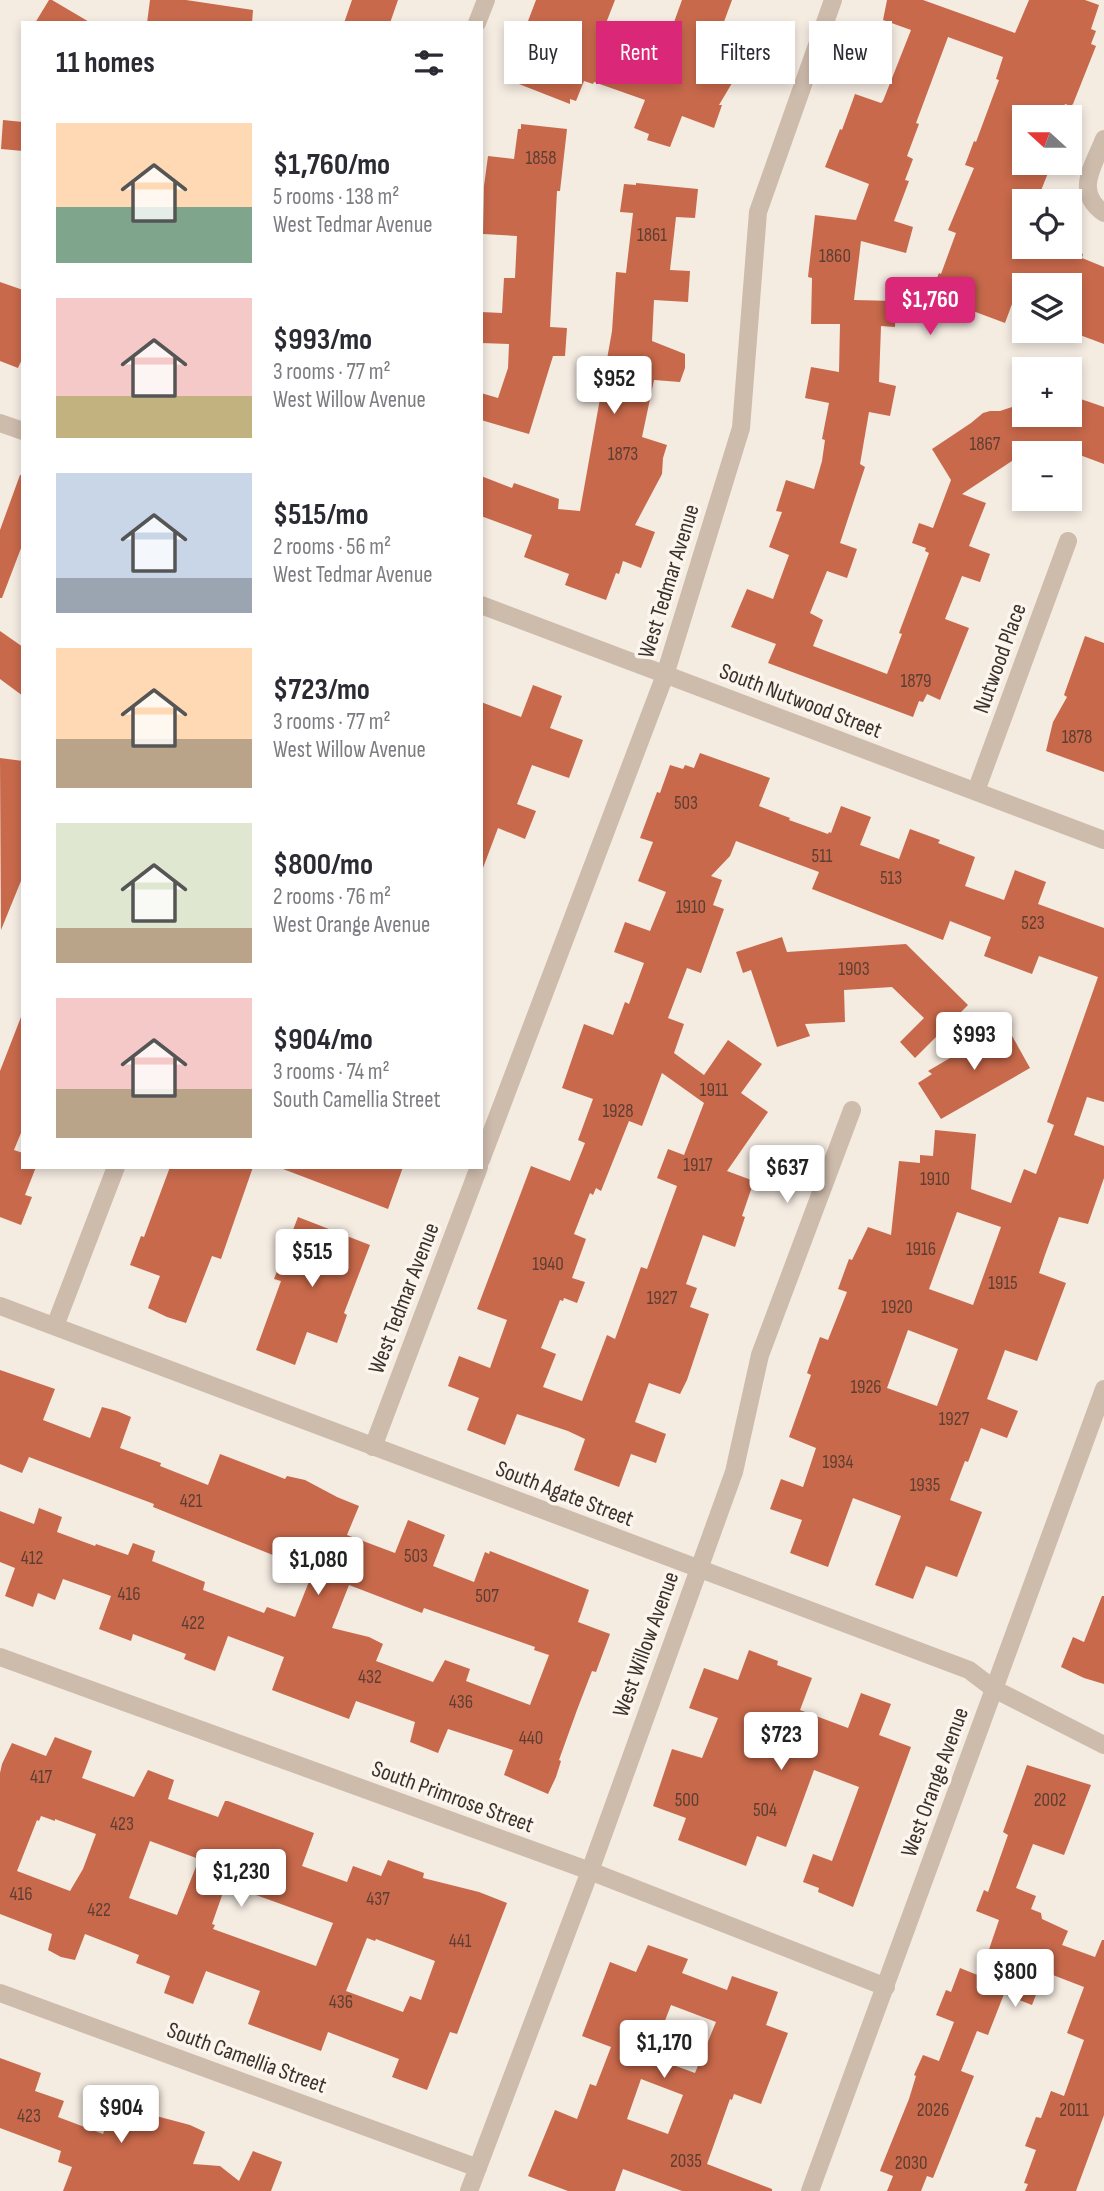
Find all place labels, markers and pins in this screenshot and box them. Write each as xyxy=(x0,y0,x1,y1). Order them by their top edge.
pin: $1,760 xyxy=(873,278,987,337)
pin: $952 xyxy=(573,356,655,416)
pin: $993 xyxy=(933,1012,1015,1072)
pin: $637 xyxy=(746,1146,828,1205)
pin: $515 xyxy=(271,1230,353,1289)
pin: $1,080 xyxy=(261,1538,375,1597)
pin: $723 xyxy=(740,1712,822,1772)
pin: $1,230 xyxy=(184,1850,298,1909)
pin: $800 xyxy=(974,1950,1056,2009)
pin: $1,170 xyxy=(607,2021,721,2080)
pin: $904 xyxy=(80,2086,162,2145)

